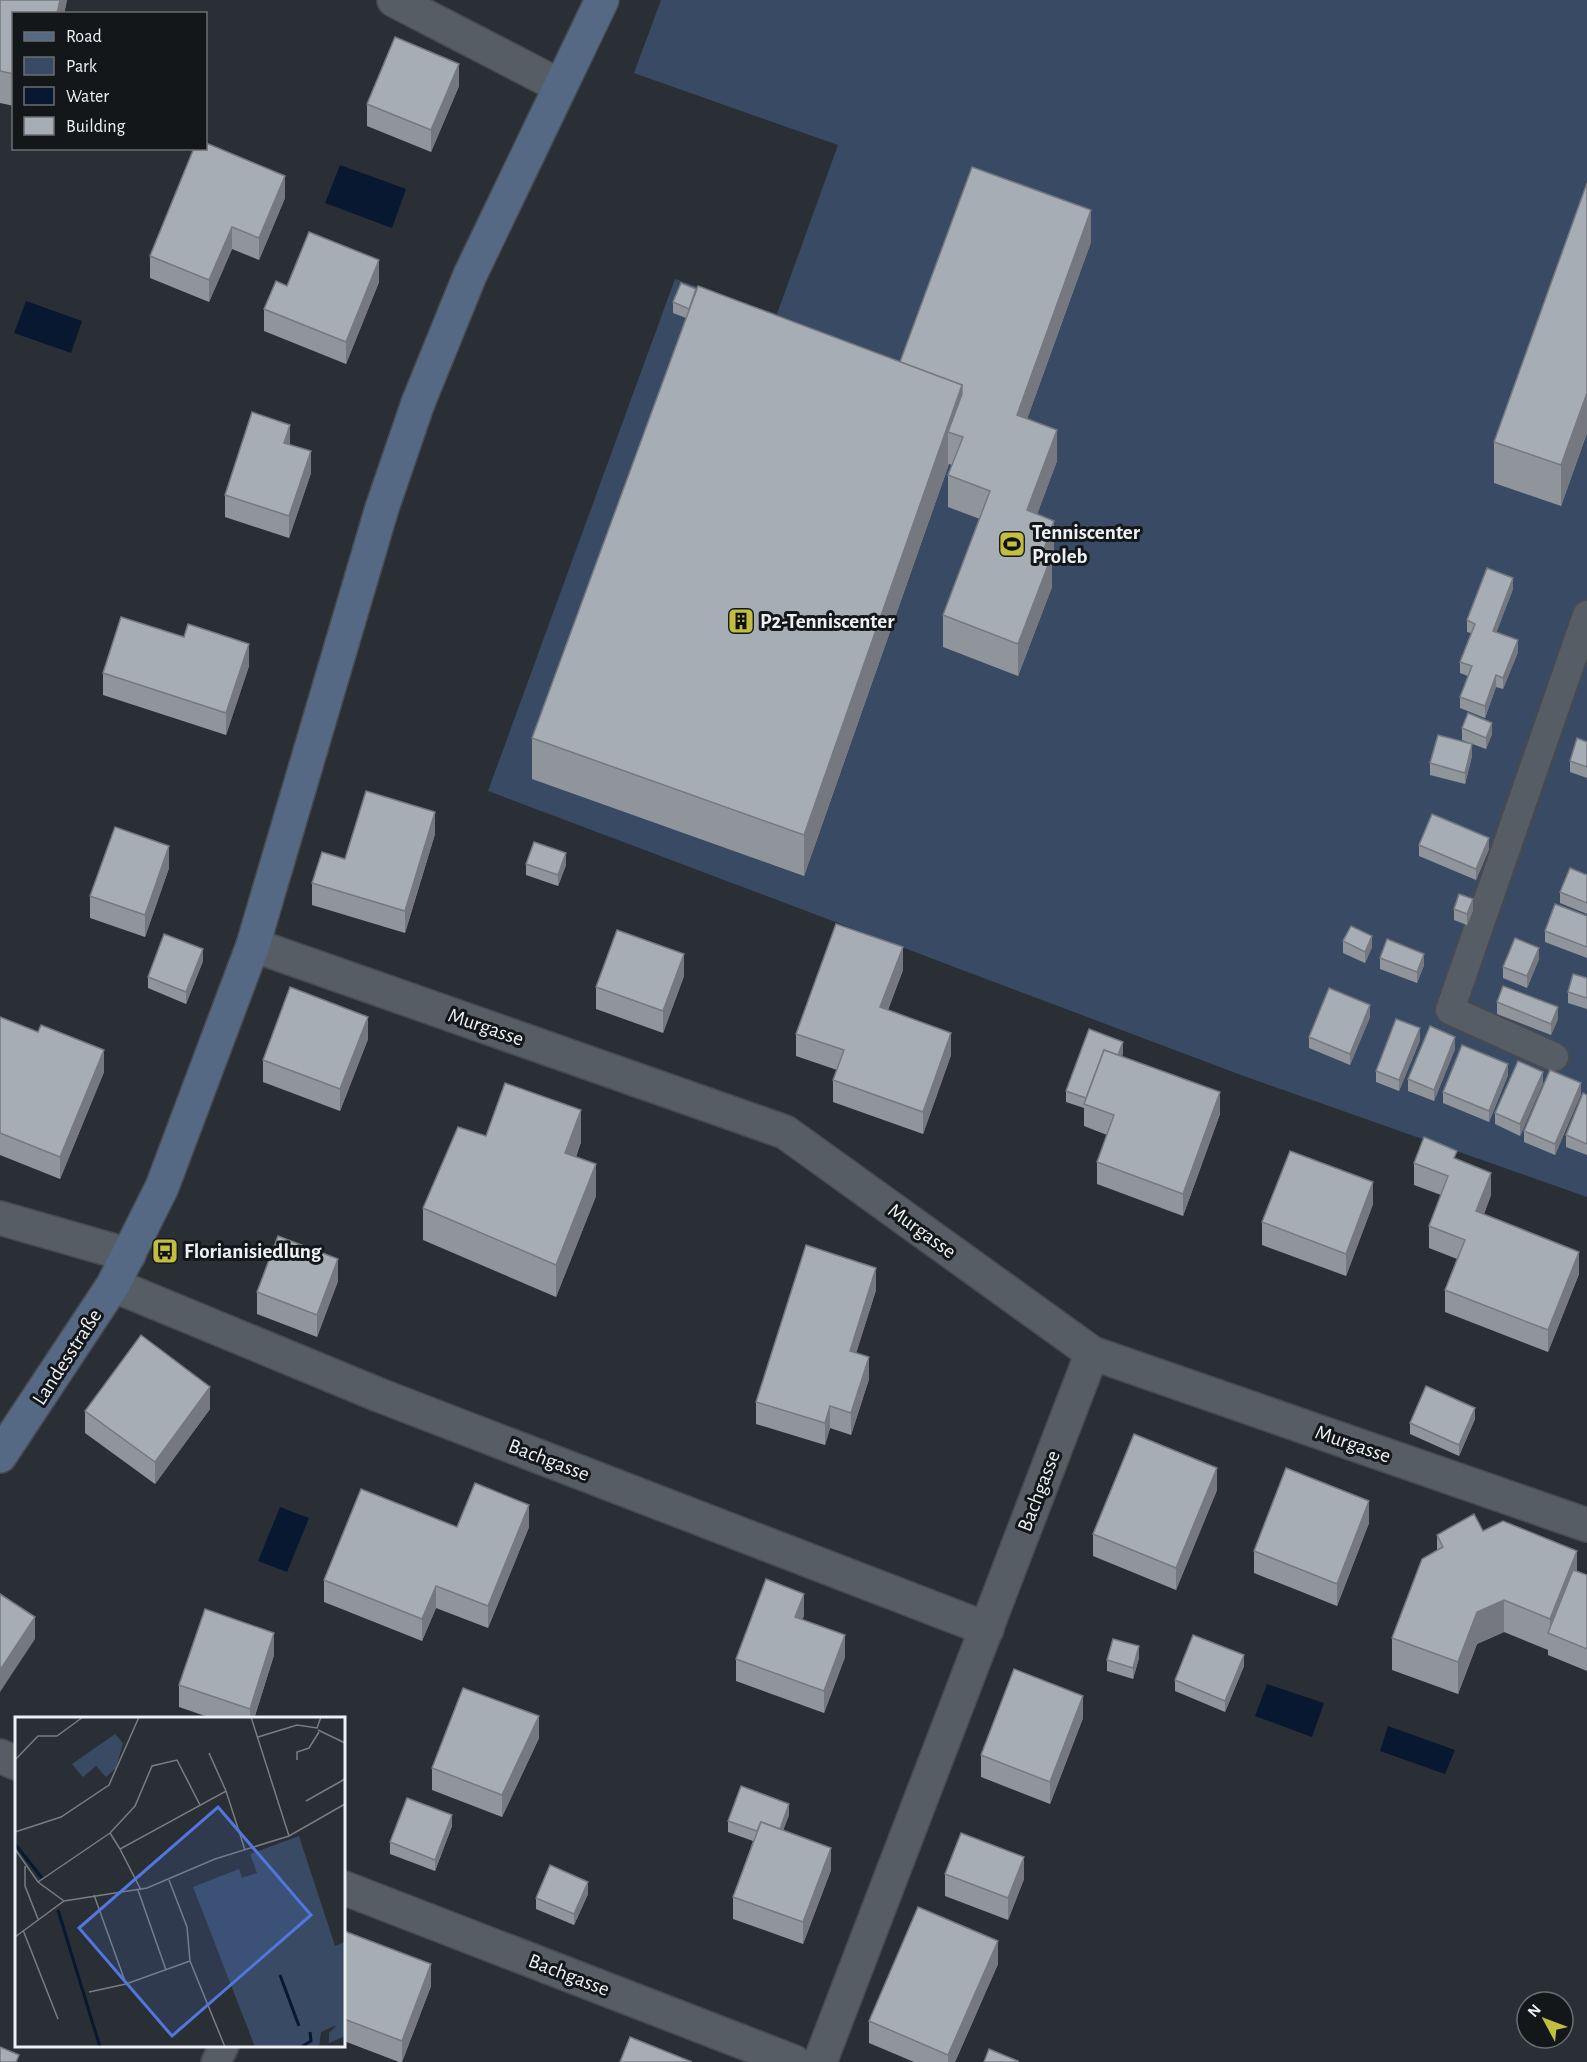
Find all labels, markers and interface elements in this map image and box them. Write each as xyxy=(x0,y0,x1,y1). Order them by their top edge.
legend xyxy=(12,12,207,150)
text: Road xyxy=(66,28,102,46)
text: Park xyxy=(66,58,98,76)
text: Water xyxy=(66,88,109,106)
text: Building xyxy=(66,118,126,136)
place label: Tenniscenter Proleb xyxy=(1032,522,1141,567)
sports icon: Tenniscenter Proleb xyxy=(997,529,1027,559)
building icon: P2-Tenniscenter xyxy=(726,606,756,636)
place label: P2-Tenniscenter xyxy=(760,611,895,632)
street label: Murgasse xyxy=(446,1004,526,1050)
street label: Murgasse xyxy=(884,1199,960,1263)
bus stop icon: Florianisiedlung xyxy=(150,1236,180,1266)
place label: Florianisiedlung xyxy=(184,1241,322,1262)
street label: Landesstraße xyxy=(28,1305,106,1409)
street label: Murgasse xyxy=(1313,1421,1393,1467)
street label: Bachgasse xyxy=(506,1435,592,1485)
street label: Bachgasse xyxy=(1014,1448,1064,1534)
inset map xyxy=(15,1717,345,2047)
street label: Bachgasse xyxy=(526,1950,612,2000)
north arrow xyxy=(1515,1990,1575,2050)
text: N xyxy=(1525,2001,1544,2020)

